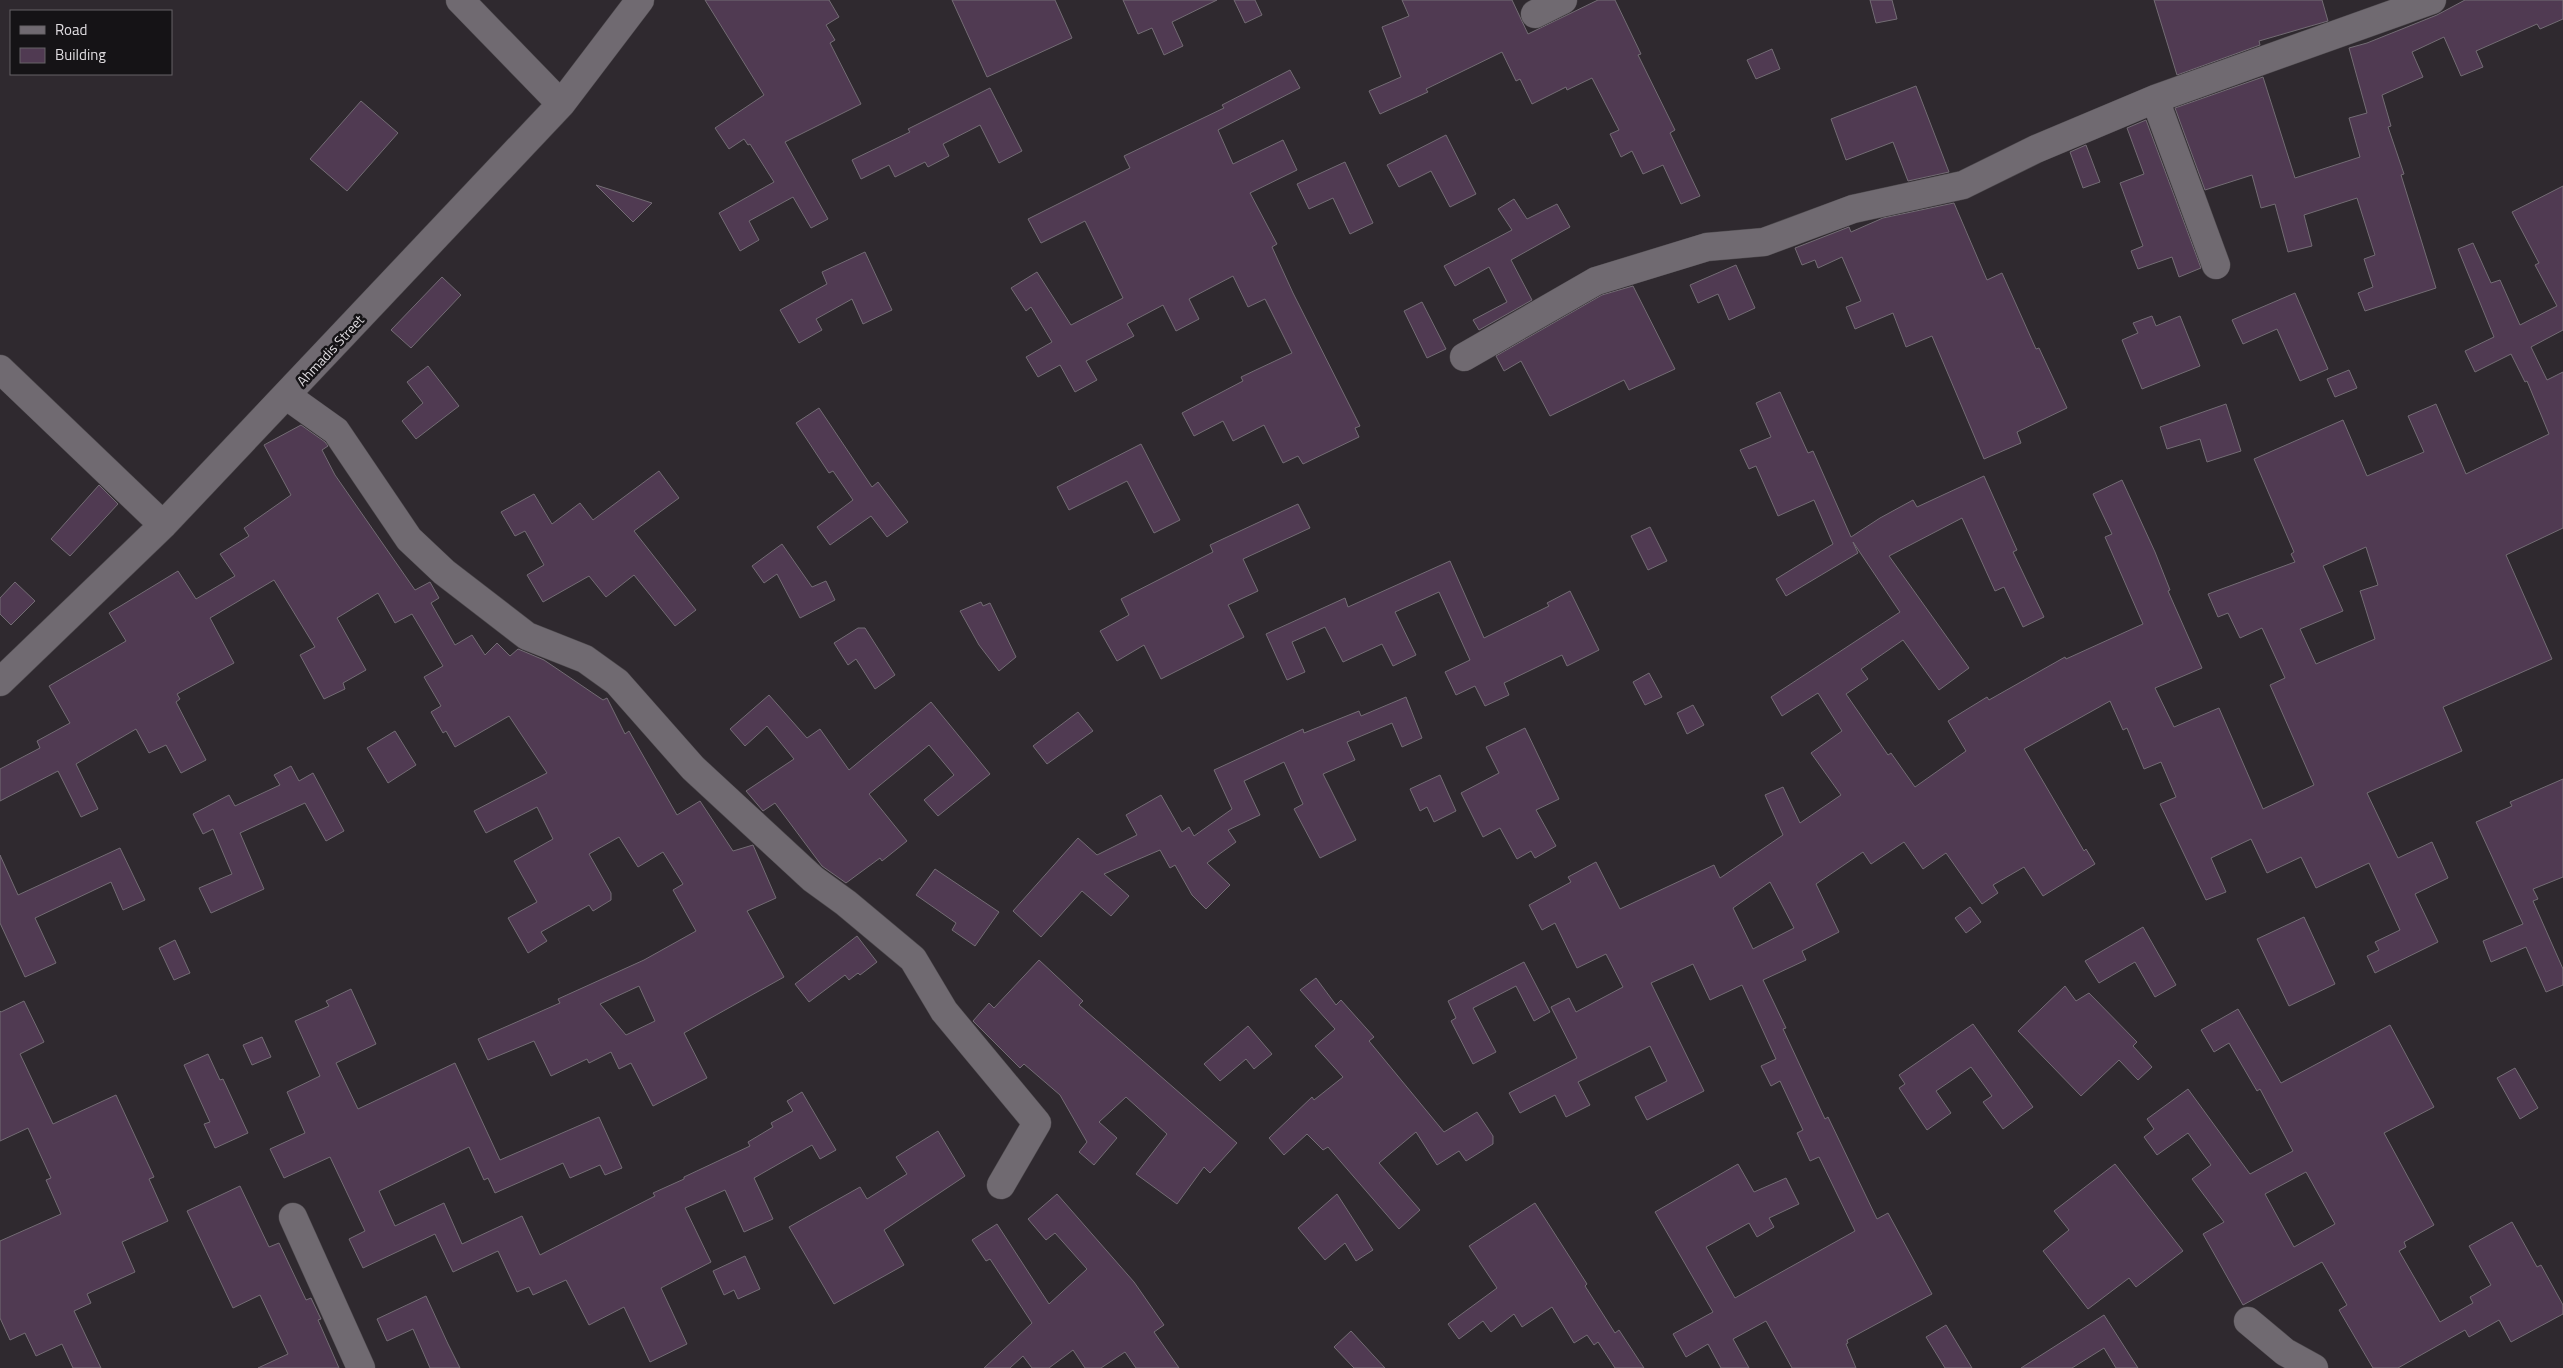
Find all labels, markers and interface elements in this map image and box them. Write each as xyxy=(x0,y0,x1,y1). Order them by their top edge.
legend xyxy=(10,10,172,75)
text: Road xyxy=(55,18,87,41)
text: Building xyxy=(55,43,106,66)
street label: Ahmadis Street xyxy=(291,310,369,390)

